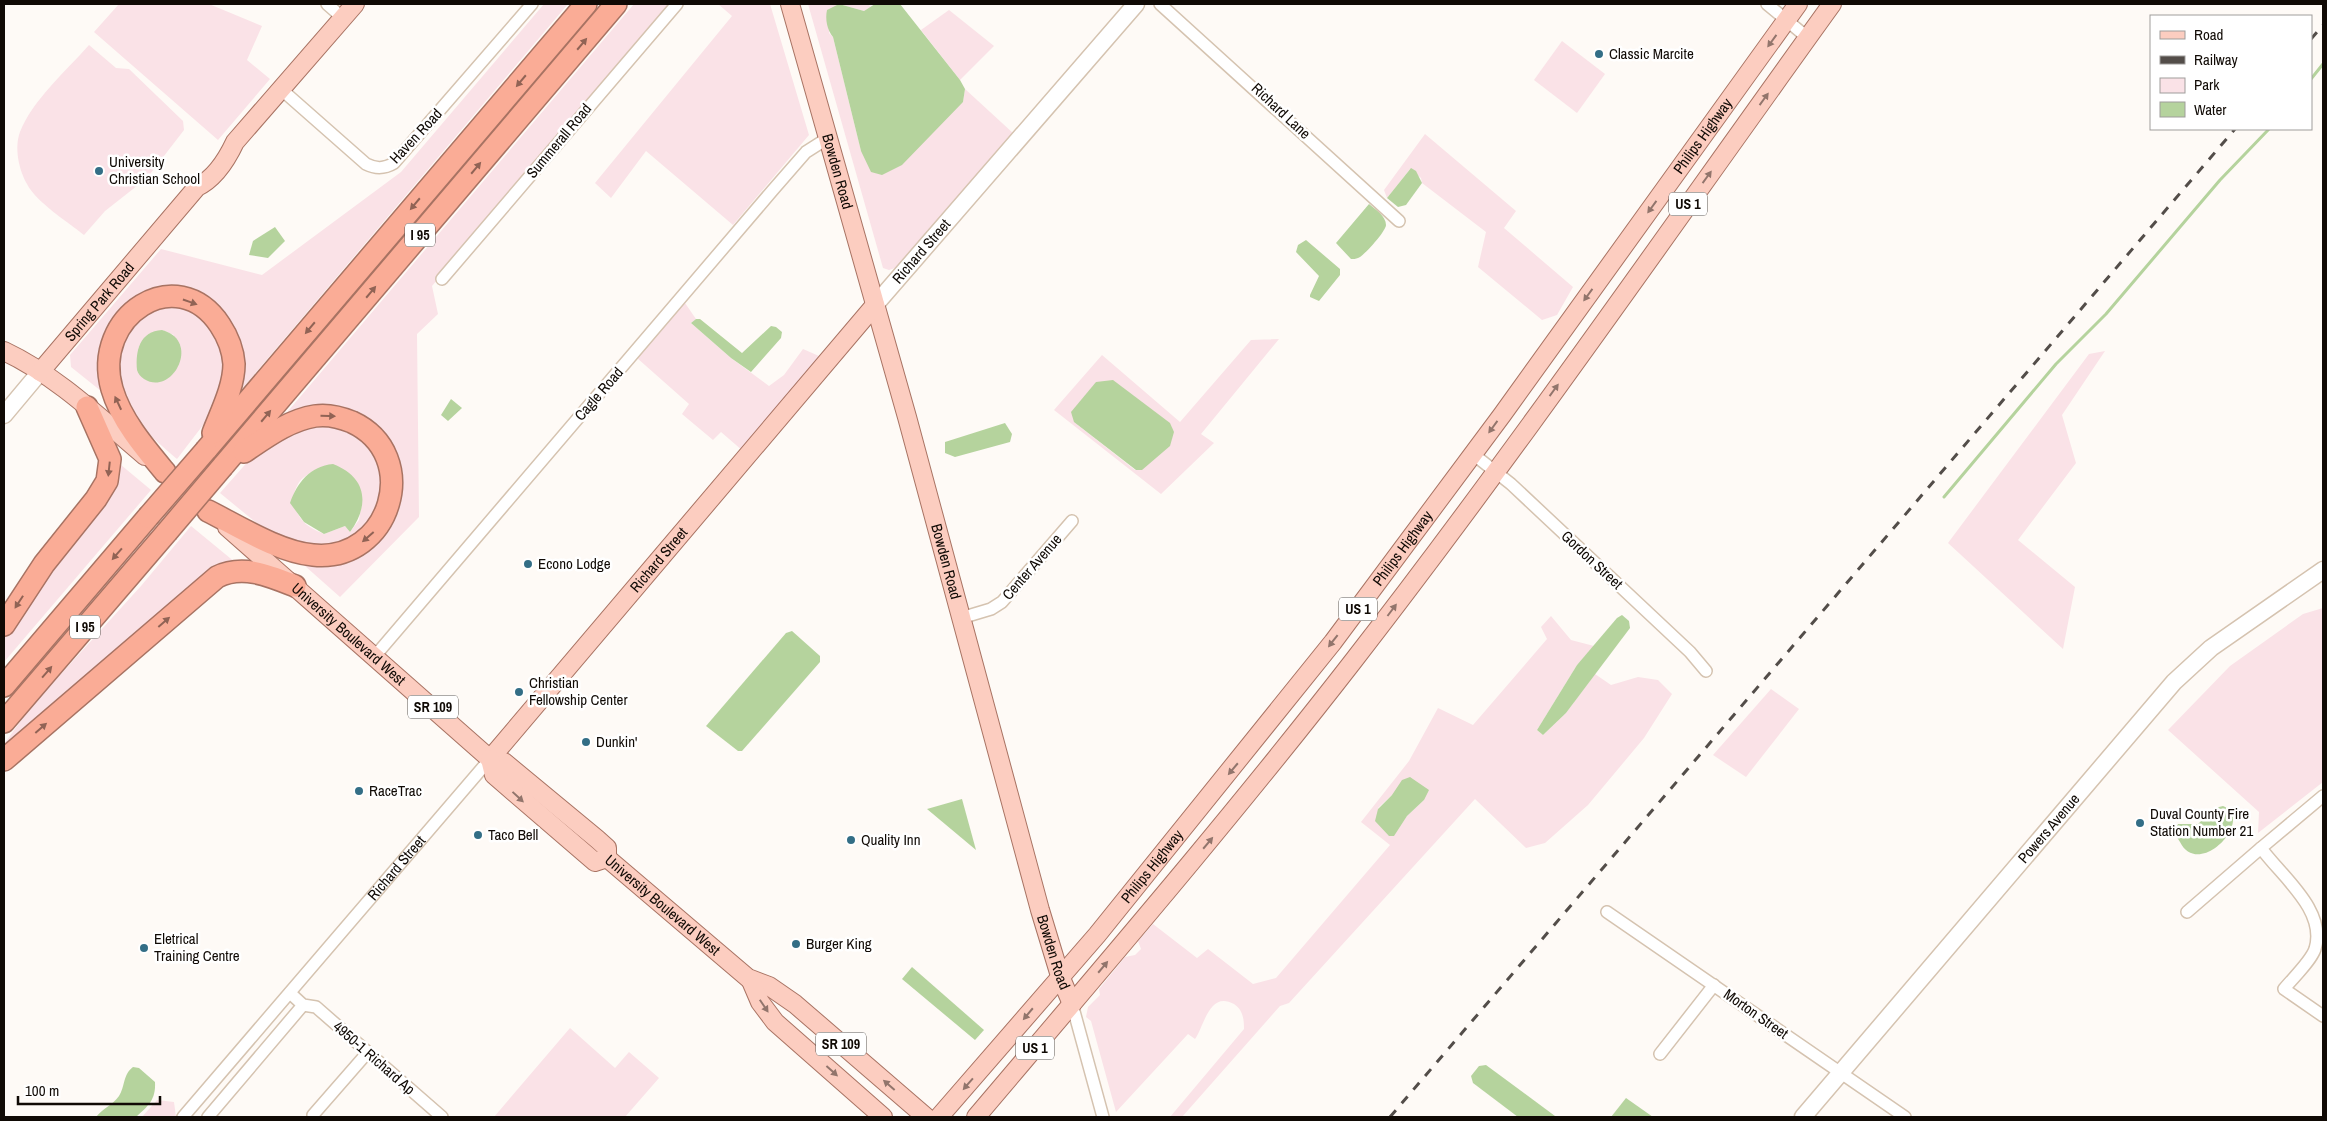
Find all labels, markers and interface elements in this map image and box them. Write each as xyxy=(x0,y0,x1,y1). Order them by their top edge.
legend xyxy=(2150,15,2312,130)
text: Road xyxy=(2194,24,2223,45)
one-way arrow xyxy=(1767,34,1777,47)
one-way arrow xyxy=(576,38,587,51)
place label: Classic Marcite xyxy=(1609,43,1694,64)
marker: Classic Marcite xyxy=(1593,48,1605,60)
text: Railway xyxy=(2194,49,2239,70)
one-way arrow xyxy=(515,74,526,87)
text: Park xyxy=(2194,74,2220,95)
street label: Richard Lane xyxy=(1247,78,1316,144)
one-way arrow xyxy=(1759,92,1769,106)
street label: Philips Highway xyxy=(1668,93,1737,178)
street label: Summerall Road xyxy=(521,99,596,183)
text: Water xyxy=(2194,99,2226,120)
street label: Haven Road xyxy=(385,103,447,168)
street label: Bowden Road xyxy=(817,131,859,211)
place label: University Christian School xyxy=(109,151,200,189)
one-way arrow xyxy=(471,162,482,175)
marker: University Christian School xyxy=(93,165,105,177)
one-way arrow xyxy=(1702,171,1713,184)
road number: US 1 xyxy=(1669,192,1707,215)
one-way arrow xyxy=(409,198,421,210)
one-way arrow xyxy=(1647,200,1657,213)
street label: Richard Street xyxy=(887,214,955,288)
road number: I 95 xyxy=(405,224,435,246)
street label: Spring Park Road xyxy=(59,257,139,346)
one-way arrow xyxy=(366,286,377,299)
one-way arrow xyxy=(1583,288,1594,301)
one-way arrow xyxy=(183,298,198,306)
one-way arrow xyxy=(304,321,315,334)
street label: Cagle Road xyxy=(569,362,628,425)
one-way arrow xyxy=(1549,384,1559,397)
one-way arrow xyxy=(114,396,122,410)
one-way arrow xyxy=(260,410,272,422)
one-way arrow xyxy=(321,413,337,421)
one-way arrow xyxy=(1488,420,1498,434)
one-way arrow xyxy=(105,461,113,477)
street label: Philips Highway xyxy=(1367,505,1438,590)
street label: Bowden Road xyxy=(926,521,967,602)
street label: Richard Street xyxy=(625,522,692,597)
street label: Gordon Street xyxy=(1557,526,1628,594)
street label: Center Avenue xyxy=(997,529,1066,604)
one-way arrow xyxy=(363,531,375,543)
one-way arrow xyxy=(111,547,122,560)
place label: Econo Lodge xyxy=(538,553,611,574)
marker: Econo Lodge xyxy=(522,558,534,570)
street label: University Boulevard West xyxy=(287,578,411,690)
one-way arrow xyxy=(14,596,24,609)
road number: US 1 xyxy=(1339,598,1377,620)
one-way arrow xyxy=(1387,603,1397,617)
road number: I 95 xyxy=(70,616,100,638)
one-way arrow xyxy=(157,616,170,627)
one-way arrow xyxy=(1328,634,1339,647)
one-way arrow xyxy=(41,666,52,678)
place label: Christian Fellowship Center xyxy=(529,672,628,710)
marker: Christian Fellowship Center xyxy=(513,686,525,698)
road number: SR 109 xyxy=(408,696,458,719)
one-way arrow xyxy=(34,722,46,734)
place label: Dunkin' xyxy=(596,731,637,752)
marker: Dunkin' xyxy=(580,736,592,748)
one-way arrow xyxy=(1227,762,1238,775)
place label: RaceTrac xyxy=(369,780,422,801)
marker: RaceTrac xyxy=(353,785,365,797)
street label: Powers Avenue xyxy=(2013,789,2084,868)
one-way arrow xyxy=(511,791,523,803)
place label: Duval County Fire Station Number 21 xyxy=(2150,803,2253,841)
marker: Duval County Fire Station Number 21 xyxy=(2134,817,2146,829)
place label: Taco Bell xyxy=(488,824,538,845)
street label: Philips Highway xyxy=(1116,824,1188,907)
marker: Taco Bell xyxy=(472,829,484,841)
place label: Quality Inn xyxy=(861,829,921,850)
street label: Richard Street xyxy=(362,830,430,905)
marker: Quality Inn xyxy=(845,834,857,846)
one-way arrow xyxy=(1202,836,1213,849)
street label: University Boulevard West xyxy=(601,850,725,960)
street label: Bowden Road xyxy=(1032,912,1076,993)
place label: Eletrical Training Centre xyxy=(154,928,240,966)
place label: Burger King xyxy=(806,933,872,954)
marker: Burger King xyxy=(790,938,802,950)
marker: Eletrical Training Centre xyxy=(138,942,150,954)
one-way arrow xyxy=(1098,961,1109,974)
street label: Morton Street xyxy=(1720,984,1793,1044)
one-way arrow xyxy=(759,999,769,1013)
one-way arrow xyxy=(1023,1007,1034,1020)
street label: 4950-1 Richard Ap xyxy=(329,1016,420,1099)
road number: SR 109 xyxy=(816,1032,866,1056)
road number: US 1 xyxy=(1016,1036,1054,1060)
one-way arrow xyxy=(825,1065,837,1077)
scale bar xyxy=(18,1074,160,1106)
one-way arrow xyxy=(962,1077,973,1090)
text: 100 m xyxy=(25,1080,59,1101)
one-way arrow xyxy=(883,1080,896,1091)

